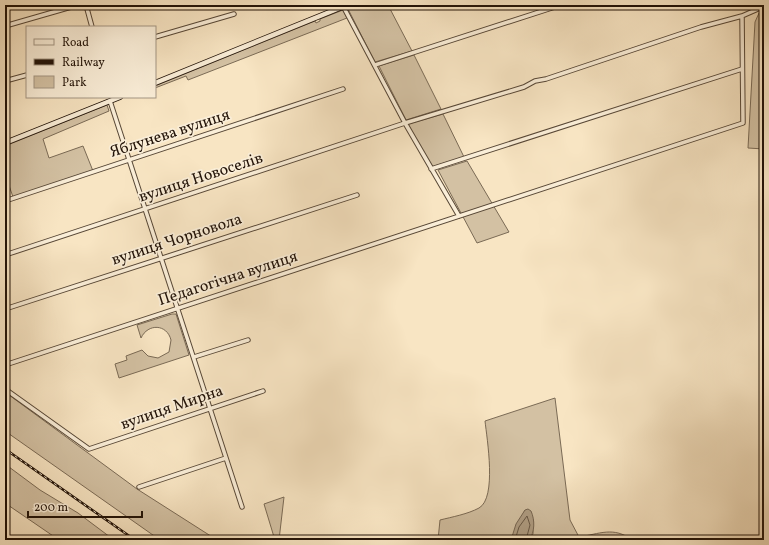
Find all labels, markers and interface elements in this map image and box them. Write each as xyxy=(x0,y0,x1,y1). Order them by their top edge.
legend xyxy=(26,26,156,98)
text: Road xyxy=(62,35,89,51)
text: Railway xyxy=(62,55,105,71)
text: Park xyxy=(62,75,87,91)
street label: Яблунева вулиця xyxy=(107,104,233,164)
street label: вулиця Новоселів xyxy=(136,148,266,208)
street label: вулиця Чорновола xyxy=(109,209,245,271)
street label: Педагогічна вулиця xyxy=(155,246,301,312)
street label: вулиця Мирна xyxy=(118,380,226,436)
scale bar xyxy=(28,493,142,519)
text: 200 m xyxy=(34,500,68,516)

